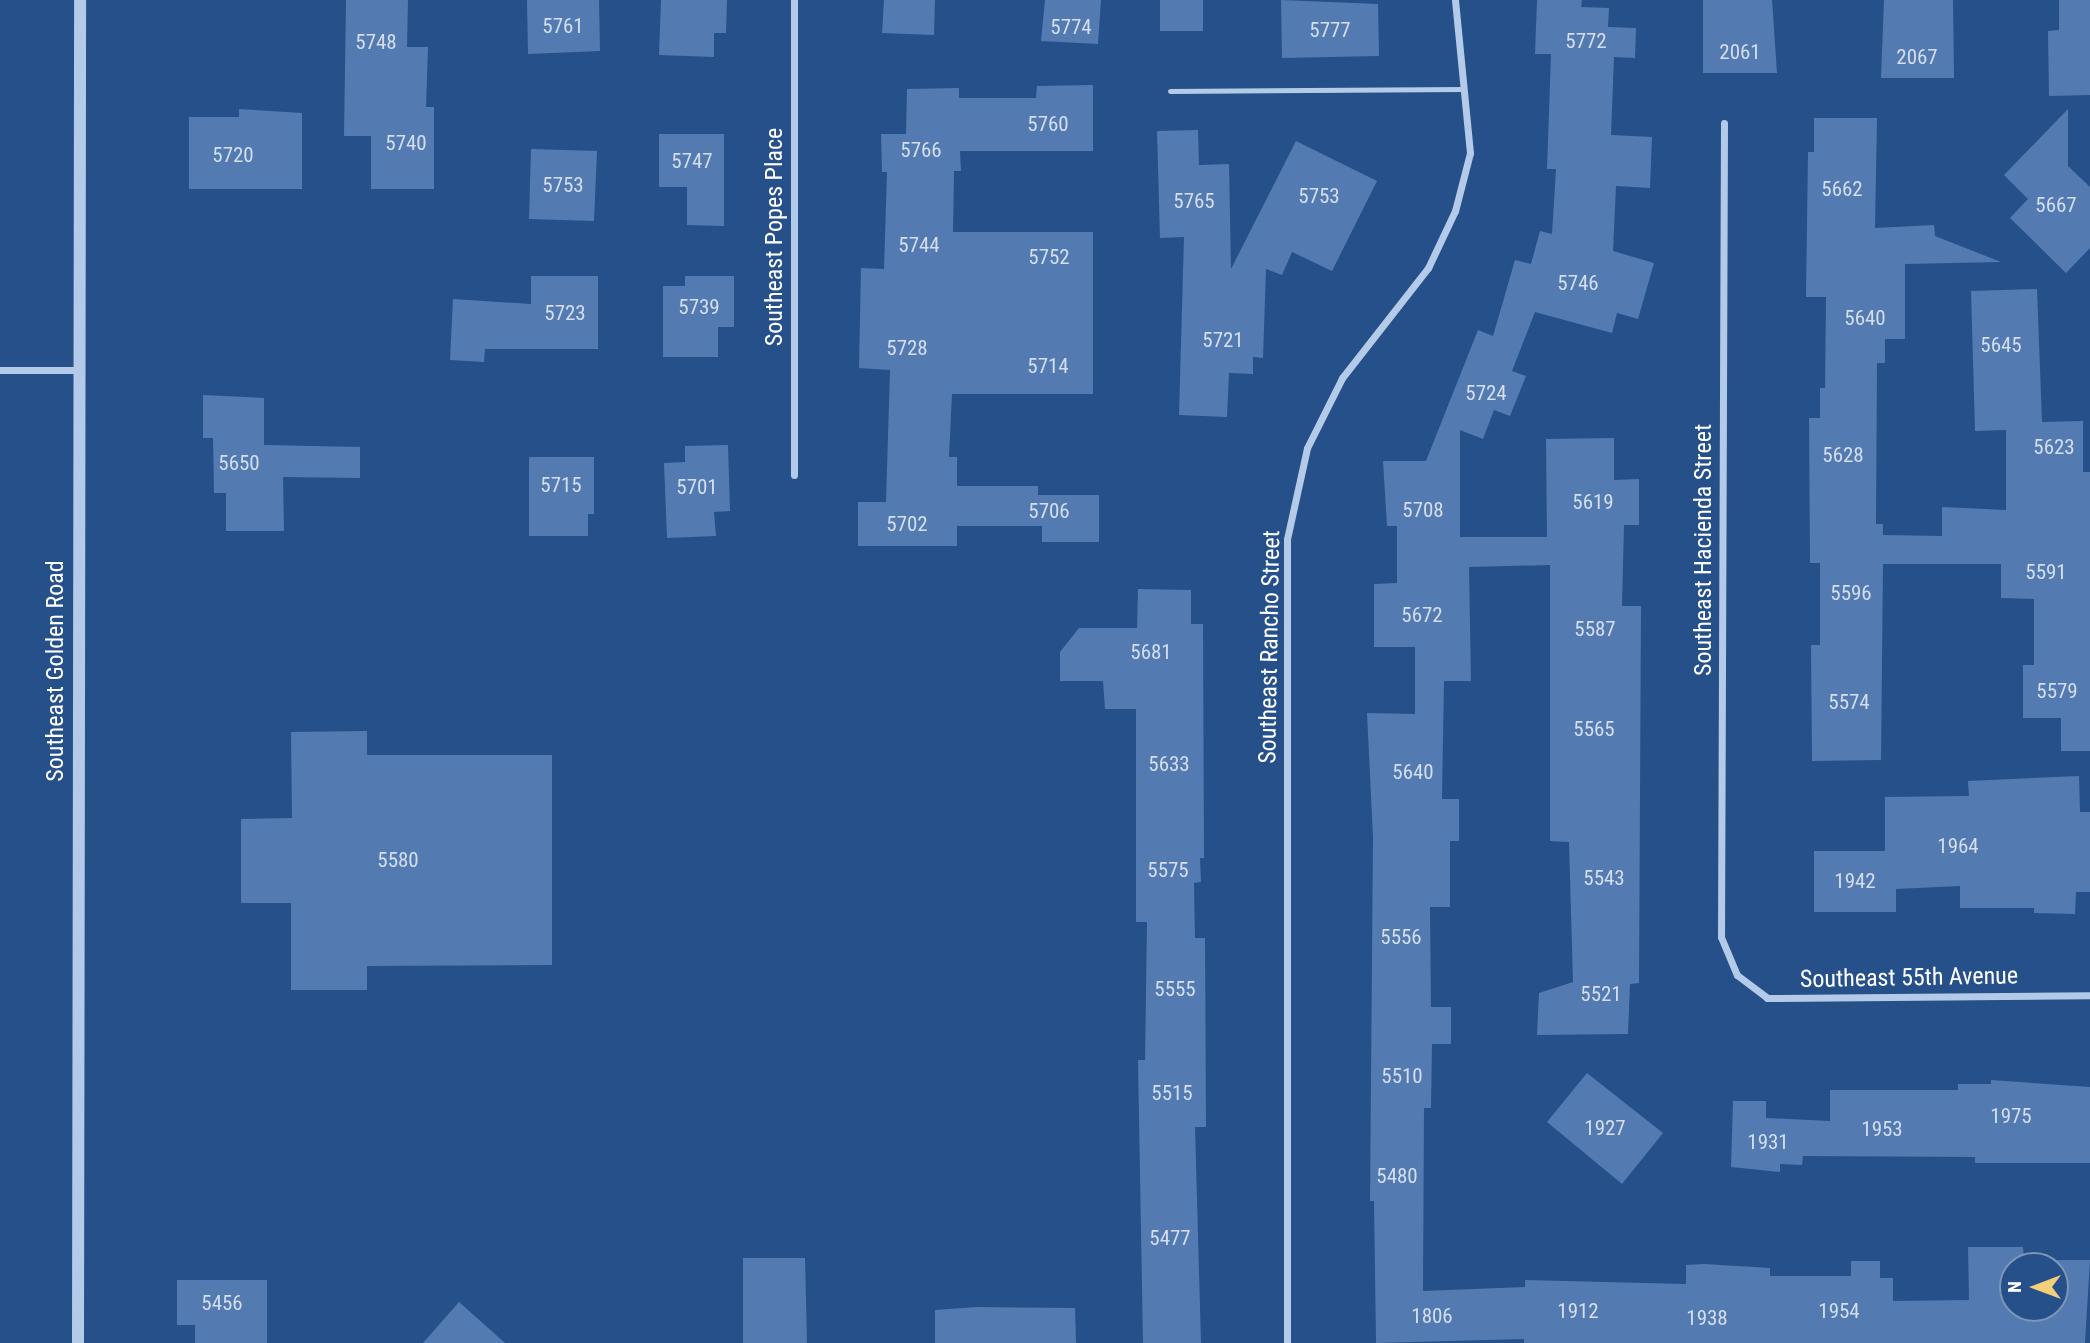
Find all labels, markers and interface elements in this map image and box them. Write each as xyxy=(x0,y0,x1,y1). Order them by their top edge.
house number: 5761 xyxy=(542,13,584,39)
house number: 5774 xyxy=(1050,14,1092,40)
house number: 5777 xyxy=(1309,17,1351,43)
house number: 5772 xyxy=(1565,28,1607,54)
house number: 5748 xyxy=(355,29,397,55)
house number: 2061 xyxy=(1719,39,1761,65)
house number: 2067 xyxy=(1896,44,1938,70)
house number: 5760 xyxy=(1027,111,1069,137)
street label: Southeast Popes Place xyxy=(761,128,789,346)
house number: 5740 xyxy=(385,130,427,156)
house number: 5766 xyxy=(900,137,942,163)
house number: 5720 xyxy=(212,142,254,168)
house number: 5747 xyxy=(671,148,713,174)
house number: 5753 xyxy=(542,172,584,198)
house number: 5662 xyxy=(1821,176,1863,202)
house number: 5753 xyxy=(1298,183,1340,209)
house number: 5765 xyxy=(1173,188,1215,214)
house number: 5667 xyxy=(2035,192,2077,218)
house number: 5744 xyxy=(898,232,940,258)
house number: 5752 xyxy=(1028,244,1070,270)
house number: 5746 xyxy=(1557,270,1599,296)
house number: 5739 xyxy=(678,294,720,320)
house number: 5723 xyxy=(544,300,586,326)
house number: 5640 xyxy=(1844,305,1886,331)
house number: 5721 xyxy=(1202,327,1244,353)
house number: 5645 xyxy=(1980,332,2022,358)
house number: 5728 xyxy=(886,335,928,361)
house number: 5714 xyxy=(1027,353,1069,379)
house number: 5724 xyxy=(1465,380,1507,406)
street label: Southeast Hacienda Street xyxy=(1690,424,1718,676)
house number: 5623 xyxy=(2033,434,2075,460)
house number: 5628 xyxy=(1822,442,1864,468)
house number: 5650 xyxy=(218,450,260,476)
house number: 5715 xyxy=(540,472,582,498)
house number: 5701 xyxy=(676,474,718,500)
house number: 5619 xyxy=(1572,489,1614,515)
house number: 5708 xyxy=(1402,497,1444,523)
house number: 5706 xyxy=(1028,498,1070,524)
house number: 5702 xyxy=(886,511,928,537)
street label: Southeast Rancho Street xyxy=(1254,530,1286,764)
house number: 5591 xyxy=(2025,559,2067,585)
street label: Southeast Golden Road xyxy=(42,560,70,782)
house number: 5596 xyxy=(1830,580,1872,606)
house number: 5672 xyxy=(1401,602,1443,628)
house number: 5587 xyxy=(1574,616,1616,642)
house number: 5681 xyxy=(1130,639,1172,665)
house number: 5579 xyxy=(2036,678,2078,704)
house number: 5574 xyxy=(1828,689,1870,715)
house number: 5565 xyxy=(1573,716,1615,742)
house number: 5633 xyxy=(1148,751,1190,777)
house number: 5640 xyxy=(1392,759,1434,785)
house number: 1964 xyxy=(1937,833,1979,859)
house number: 5580 xyxy=(377,847,419,873)
house number: 5575 xyxy=(1147,857,1189,883)
house number: 5543 xyxy=(1583,865,1625,891)
house number: 1942 xyxy=(1834,868,1876,894)
house number: 5556 xyxy=(1380,924,1422,950)
street label: Southeast 55th Avenue xyxy=(1800,962,2018,994)
house number: 5555 xyxy=(1154,976,1196,1002)
house number: 5521 xyxy=(1580,981,1622,1007)
house number: 5510 xyxy=(1381,1063,1423,1089)
house number: 5515 xyxy=(1151,1080,1193,1106)
house number: 1975 xyxy=(1990,1103,2032,1129)
house number: 1927 xyxy=(1584,1115,1626,1141)
house number: 1953 xyxy=(1861,1116,1903,1142)
house number: 1931 xyxy=(1747,1129,1789,1155)
house number: 5480 xyxy=(1376,1163,1418,1189)
house number: 5477 xyxy=(1149,1225,1191,1251)
north arrow xyxy=(1999,1252,2069,1322)
text: N xyxy=(2003,1281,2026,1293)
house number: 5456 xyxy=(201,1290,243,1316)
house number: 1912 xyxy=(1557,1298,1599,1324)
house number: 1954 xyxy=(1818,1298,1860,1324)
house number: 1806 xyxy=(1411,1303,1453,1329)
house number: 1938 xyxy=(1686,1305,1728,1331)

